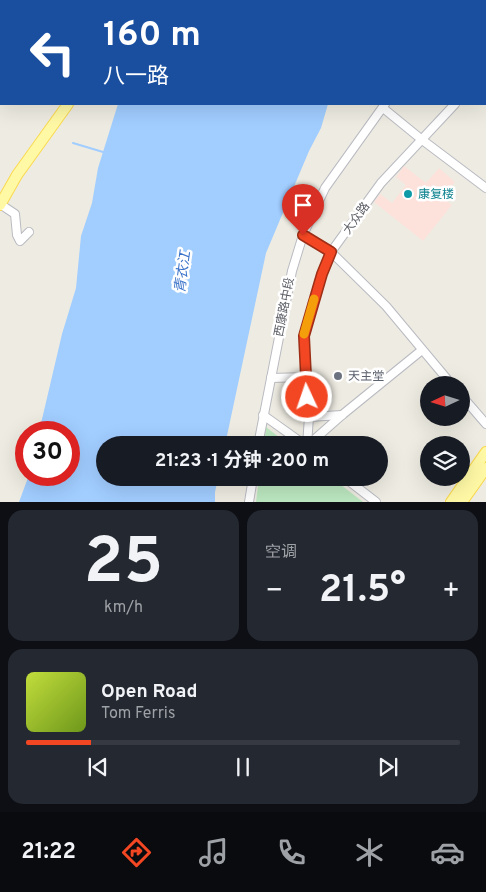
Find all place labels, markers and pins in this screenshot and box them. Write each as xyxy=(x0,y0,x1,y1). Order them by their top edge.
pin xyxy=(282,184,324,235)
place label: 康复楼 xyxy=(418,187,454,203)
marker: 康复楼 xyxy=(402,188,414,200)
place label: 天主堂 xyxy=(348,369,384,385)
marker: 天主堂 xyxy=(332,370,344,382)

